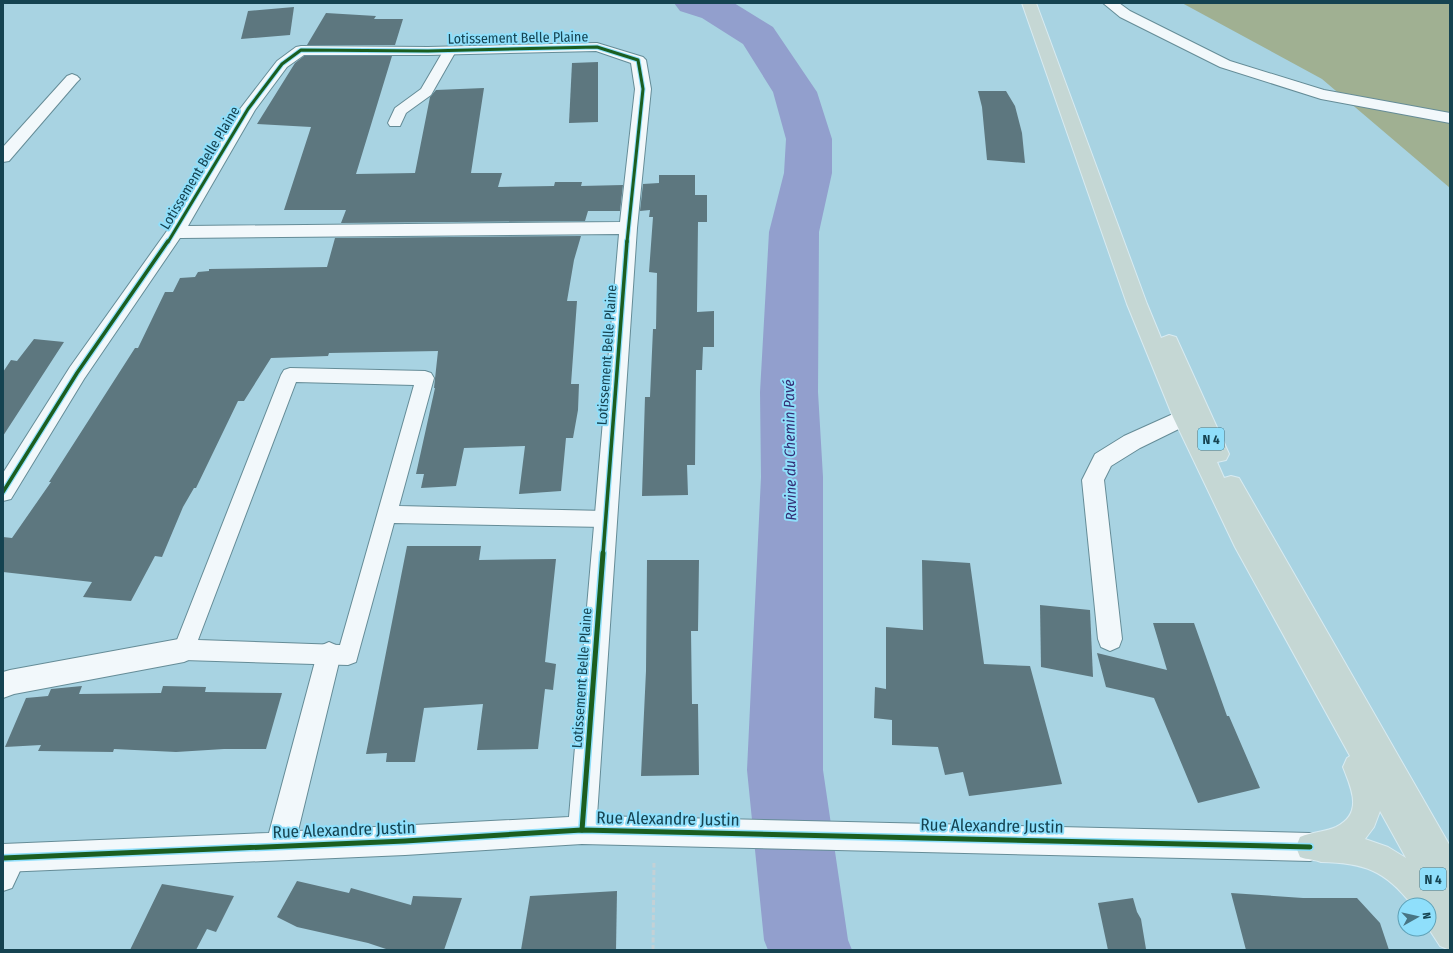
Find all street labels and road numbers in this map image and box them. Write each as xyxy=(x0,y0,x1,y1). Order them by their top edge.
street label: Lotissement Belle Plaine xyxy=(448,28,589,48)
street label: Lotissement Belle Plaine xyxy=(157,103,244,233)
street label: Lotissement Belle Plaine xyxy=(594,284,620,426)
road number: N 4 xyxy=(1198,428,1224,450)
street label: Lotissement Belle Plaine xyxy=(569,607,595,749)
street label: Rue Alexandre Justin xyxy=(596,807,740,831)
street label: Rue Alexandre Justin xyxy=(920,814,1064,838)
street label: Rue Alexandre Justin xyxy=(272,817,416,843)
road number: N 4 xyxy=(1420,868,1446,890)

